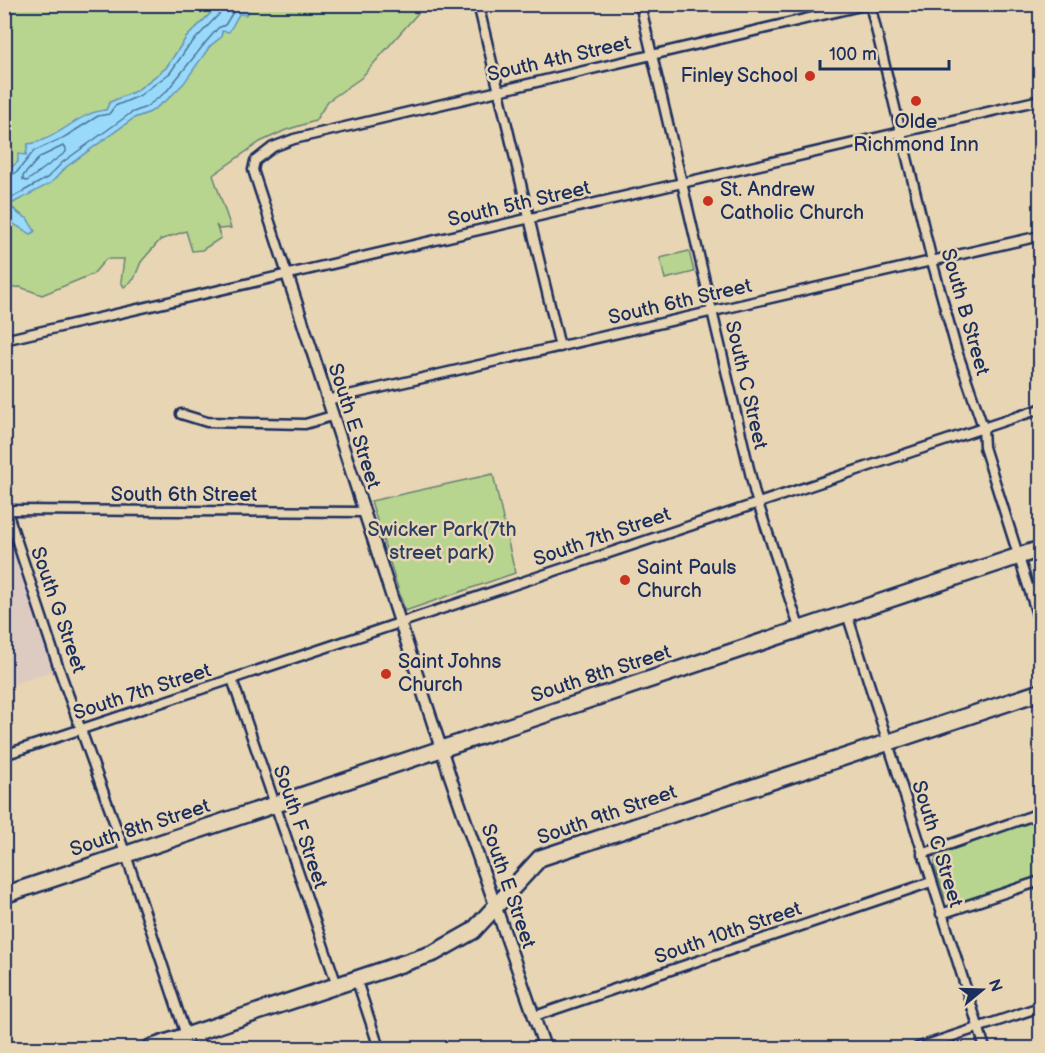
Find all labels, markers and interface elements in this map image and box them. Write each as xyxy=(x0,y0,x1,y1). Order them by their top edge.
street label: South 4th Street xyxy=(485,31,633,87)
scale bar xyxy=(820,33,949,71)
text: 100 m xyxy=(829,44,877,65)
place label: Finley School xyxy=(680,64,798,88)
marker: Finley School xyxy=(803,69,817,83)
marker: Olde Richmond Inn xyxy=(909,94,923,108)
place label: Olde Richmond Inn xyxy=(853,110,979,157)
street label: South 5th Street xyxy=(445,176,593,232)
place label: St. Andrew Catholic Church xyxy=(720,178,864,225)
marker: St. Andrew Catholic Church xyxy=(701,194,715,208)
street label: South B Street xyxy=(935,246,995,378)
street label: South 6th Street xyxy=(606,274,754,330)
street label: South C Street xyxy=(720,318,772,452)
street label: South E Street xyxy=(322,360,386,492)
street label: South 6th Street xyxy=(111,483,257,507)
street label: South 7th Street xyxy=(530,502,674,572)
park label: Swicker Park(7th street park) xyxy=(367,518,517,565)
street label: South G Street xyxy=(25,544,91,676)
place label: Saint Pauls Church xyxy=(637,556,737,603)
marker: Saint Pauls Church xyxy=(618,573,632,587)
street label: South 8th Street xyxy=(528,640,674,708)
place label: Saint Johns Church xyxy=(398,650,502,697)
street label: South 7th Street xyxy=(70,658,214,726)
marker: Saint Johns Church xyxy=(379,667,393,681)
street label: South F Street xyxy=(268,762,332,892)
street label: South C Street xyxy=(906,778,968,910)
street label: South 9th Street xyxy=(534,780,680,850)
street label: South 8th Street xyxy=(67,794,213,862)
street label: South E Street xyxy=(475,821,541,951)
street label: South 10th Street xyxy=(651,897,805,969)
north arrow xyxy=(952,960,1012,1020)
text: N xyxy=(984,977,1006,994)

